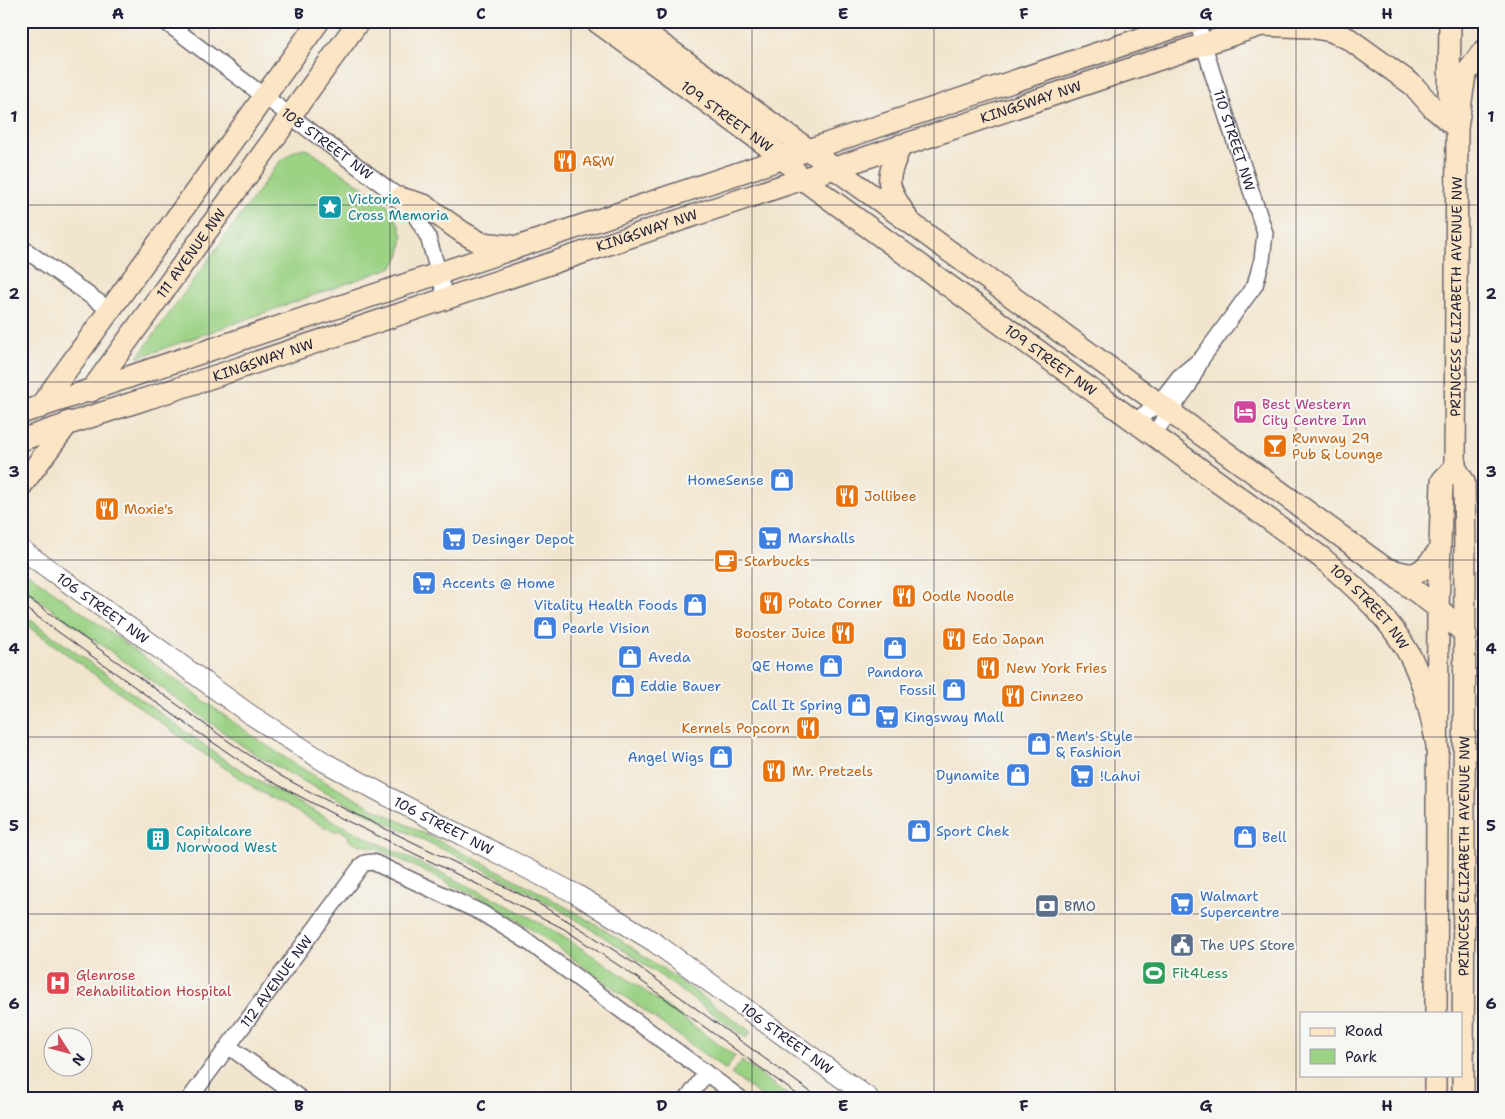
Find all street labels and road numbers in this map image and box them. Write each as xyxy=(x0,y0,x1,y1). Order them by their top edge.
street label: 109 STREET NW xyxy=(677,77,777,156)
street label: KINGSWAY NW xyxy=(978,77,1084,127)
street label: 110 STREET NW xyxy=(1209,87,1260,193)
street label: 108 STREET NW xyxy=(278,103,377,184)
street label: PRINCESS ELIZABETH AVENUE NW xyxy=(1446,176,1466,417)
street label: 111 AVENUE NW xyxy=(152,205,229,302)
street label: KINGSWAY NW xyxy=(594,205,700,256)
street label: 109 STREET NW xyxy=(1001,321,1100,400)
street label: KINGSWAY NW xyxy=(210,334,316,385)
street label: 109 STREET NW xyxy=(1326,560,1413,653)
street label: 106 STREET NW xyxy=(53,569,153,648)
street label: PRINCESS ELIZABETH AVENUE NW xyxy=(1454,736,1473,976)
street label: 106 STREET NW xyxy=(391,792,497,859)
street label: 112 AVENUE NW xyxy=(236,932,316,1031)
street label: 106 STREET NW xyxy=(737,999,837,1078)

